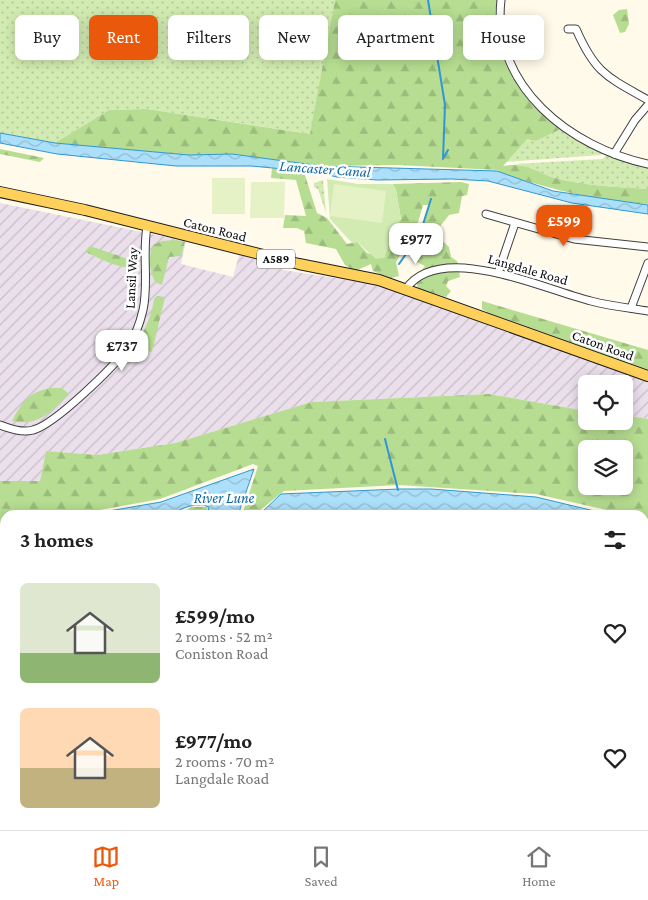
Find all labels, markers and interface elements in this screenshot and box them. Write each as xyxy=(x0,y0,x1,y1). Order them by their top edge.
chip: Buy xyxy=(15,15,79,60)
chip: Rent xyxy=(89,15,158,60)
chip: Filters xyxy=(168,15,249,60)
chip: New xyxy=(259,15,328,60)
chip: Apartment xyxy=(338,15,453,60)
chip: House xyxy=(463,15,544,60)
water label: Lancaster Canal xyxy=(279,158,371,180)
pin: £599 xyxy=(534,204,594,247)
text: £599 xyxy=(547,212,581,229)
street label: Caton Road xyxy=(182,213,249,245)
pin: £977 xyxy=(386,222,446,265)
text: £977 xyxy=(400,230,432,247)
street label: Lansil Way xyxy=(121,246,141,309)
road number: A589 xyxy=(257,250,295,268)
street label: Langdale Road xyxy=(486,250,570,288)
street label: Caton Road xyxy=(570,326,637,364)
pin: £737 xyxy=(92,330,152,372)
text: £737 xyxy=(106,337,138,354)
map controls xyxy=(578,375,633,495)
button: locate xyxy=(578,375,633,430)
button: layers xyxy=(578,440,633,495)
water label: River Lune xyxy=(194,490,255,506)
icon: filters xyxy=(601,526,629,554)
text: 3 homes xyxy=(20,528,93,552)
icon: home xyxy=(60,603,120,663)
text: £599/mo xyxy=(175,604,255,628)
icon: heart xyxy=(601,619,629,647)
text: 2 rooms · 52 m² xyxy=(175,628,273,645)
text: Coniston Road xyxy=(175,645,269,662)
icon: home xyxy=(60,728,120,788)
text: £977/mo xyxy=(175,729,252,753)
icon: heart xyxy=(601,744,629,772)
text: 2 rooms · 70 m² xyxy=(175,753,274,770)
text: Langdale Road xyxy=(175,770,269,787)
tab: Map xyxy=(92,843,120,889)
tab: Saved xyxy=(305,843,338,889)
tab: Home xyxy=(522,843,556,889)

